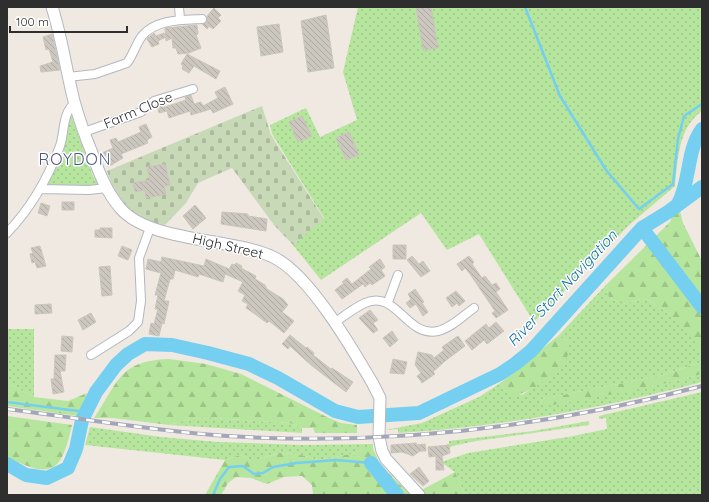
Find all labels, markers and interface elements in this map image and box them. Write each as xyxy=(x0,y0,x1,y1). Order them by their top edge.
scale bar xyxy=(10,8,127,34)
text: 100 m xyxy=(16,14,49,29)
street label: Farm Close xyxy=(101,87,175,133)
district label: ROYDON xyxy=(39,149,111,169)
water label: River Stort Navigation xyxy=(503,226,621,350)
street label: High Street xyxy=(191,229,265,263)

